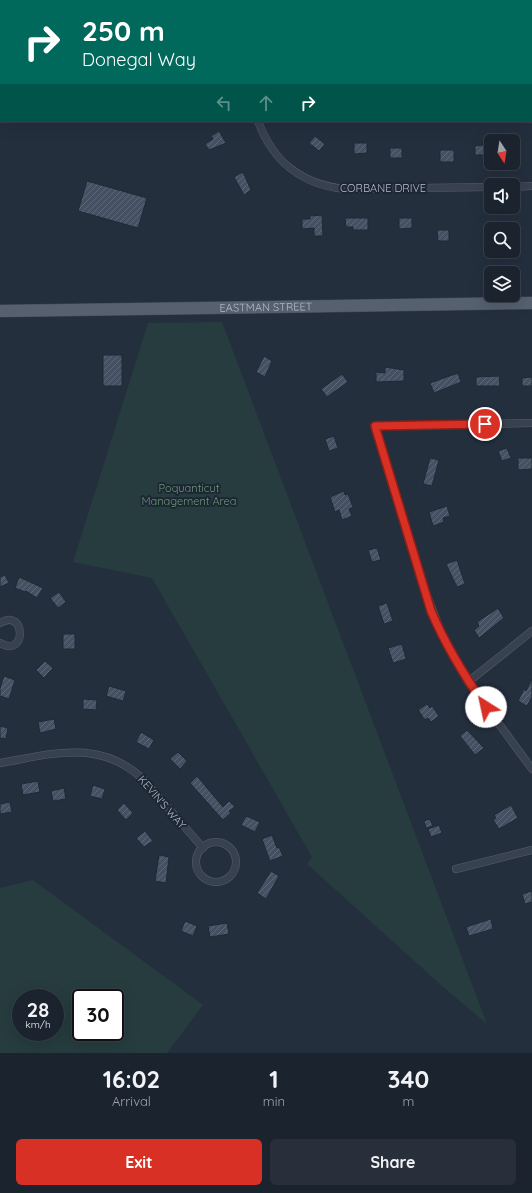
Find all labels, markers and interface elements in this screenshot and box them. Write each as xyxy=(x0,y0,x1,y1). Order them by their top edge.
text: 250 m xyxy=(82,13,165,48)
icon: right xyxy=(16,16,68,68)
text: Donegal Way xyxy=(82,48,196,71)
icon: left xyxy=(213,92,235,114)
icon: ahead xyxy=(255,92,277,114)
icon: right xyxy=(297,92,319,114)
north arrow xyxy=(484,134,520,170)
map controls xyxy=(484,134,520,302)
button: sound xyxy=(484,178,520,214)
street label: CORBANE DRIVE xyxy=(340,181,426,195)
button: search xyxy=(484,222,520,258)
button: layers xyxy=(484,266,520,302)
street label: EASTMAN STREET xyxy=(219,299,313,315)
pin xyxy=(468,407,502,441)
icon: arrive xyxy=(474,413,496,435)
park label: Poquanticut Management Area xyxy=(141,481,237,508)
position arrow xyxy=(465,686,507,728)
street label: KEVIN'S WAY xyxy=(135,772,189,832)
speed limit sign: 30 xyxy=(72,989,124,1041)
text: 28 xyxy=(27,997,49,1022)
text: km/h xyxy=(25,1018,51,1031)
text: 16:02 xyxy=(103,1064,160,1094)
text: 1 xyxy=(269,1064,279,1094)
text: 340 xyxy=(388,1064,429,1094)
text: Arrival xyxy=(112,1093,151,1109)
text: min xyxy=(263,1093,285,1109)
text: m xyxy=(403,1093,414,1109)
button: Exit xyxy=(16,1139,262,1185)
button: Share xyxy=(270,1139,516,1185)

